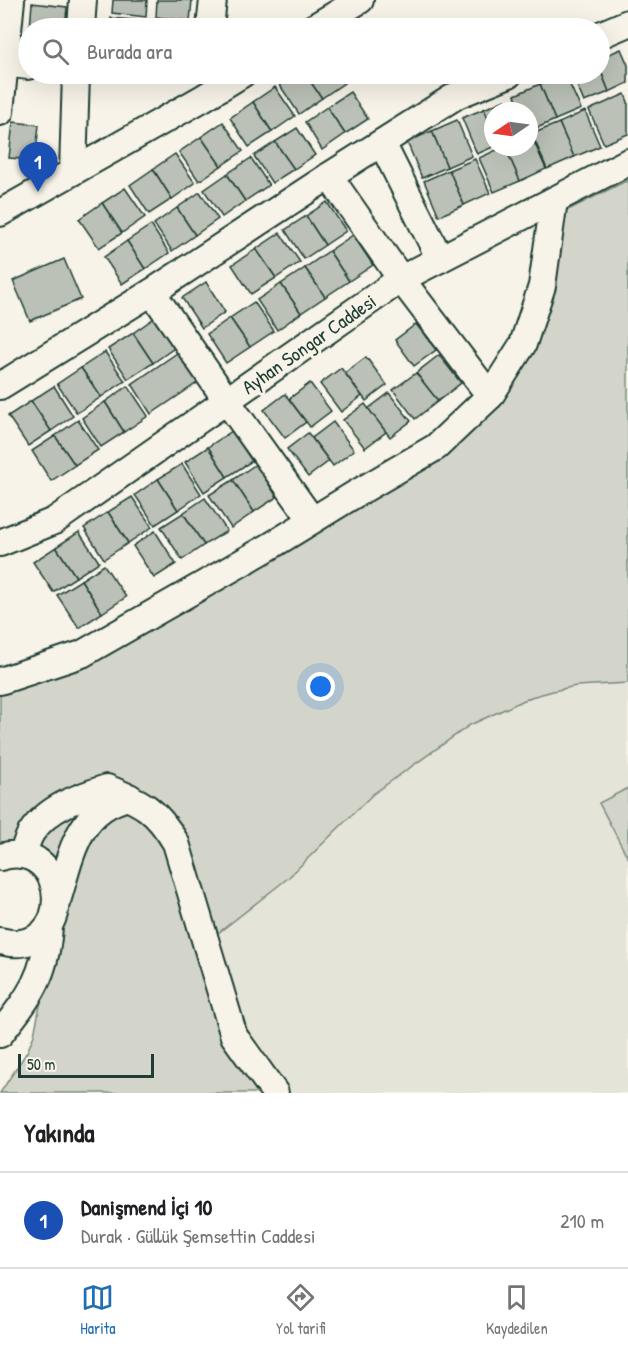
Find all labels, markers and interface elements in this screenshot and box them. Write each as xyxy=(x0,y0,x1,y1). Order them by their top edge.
search box xyxy=(18,18,610,84)
icon: search xyxy=(39,35,72,68)
text: Burada ara xyxy=(87,36,172,66)
north arrow xyxy=(484,102,538,156)
pin: 1 xyxy=(18,142,57,192)
street label: Ayhan Songar Caddesi xyxy=(236,287,381,400)
your location xyxy=(306,672,335,701)
scale bar xyxy=(18,1051,154,1078)
text: 50 m xyxy=(27,1053,56,1075)
text: Yakında xyxy=(24,1115,94,1150)
text: Danişmend İçi 10 xyxy=(81,1192,212,1222)
text: 1 xyxy=(40,1207,47,1234)
text: 210 m xyxy=(560,1207,604,1234)
text: Durak · Güllük Şemsettin Caddesi xyxy=(81,1222,315,1249)
tab: Harita xyxy=(80,1281,116,1339)
tab: Yol tarifi xyxy=(276,1281,325,1339)
tab: Kaydedilen xyxy=(486,1281,548,1339)

